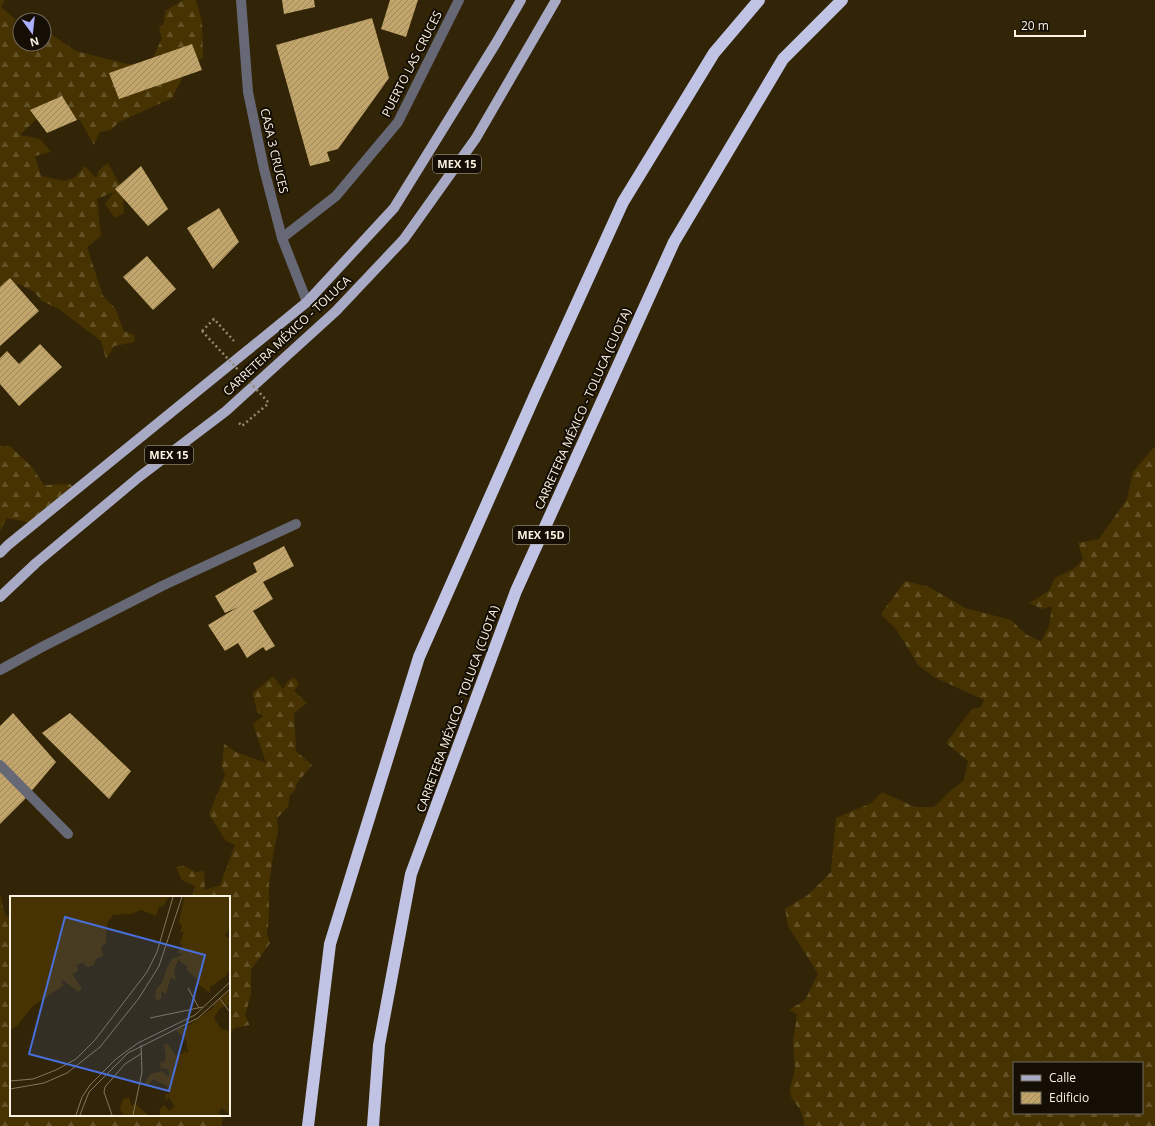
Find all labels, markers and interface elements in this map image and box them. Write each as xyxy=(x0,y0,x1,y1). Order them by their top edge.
street label: PUERTO LAS CRUCES xyxy=(377,8,446,120)
north arrow xyxy=(12,12,52,52)
scale bar xyxy=(1015,12,1085,38)
text: 20 m xyxy=(1021,17,1049,34)
text: N xyxy=(28,34,41,51)
street label: CASA 3 CRUCES xyxy=(256,107,293,195)
road number: MEX 15 xyxy=(433,155,481,173)
street label: CARRETERA MÉXICO - TOLUCA xyxy=(219,272,354,399)
street label: CARRETERA MÉXICO - TOLUCA (CUOTA) xyxy=(530,305,635,512)
road number: MEX 15 xyxy=(145,446,193,464)
road number: MEX 15D xyxy=(513,526,569,544)
street label: CARRETERA MÉXICO - TOLUCA (CUOTA) xyxy=(412,603,503,815)
inset map xyxy=(10,896,230,1116)
legend xyxy=(1013,1062,1143,1114)
text: Calle xyxy=(1049,1069,1076,1086)
text: Edificio xyxy=(1049,1089,1089,1106)

